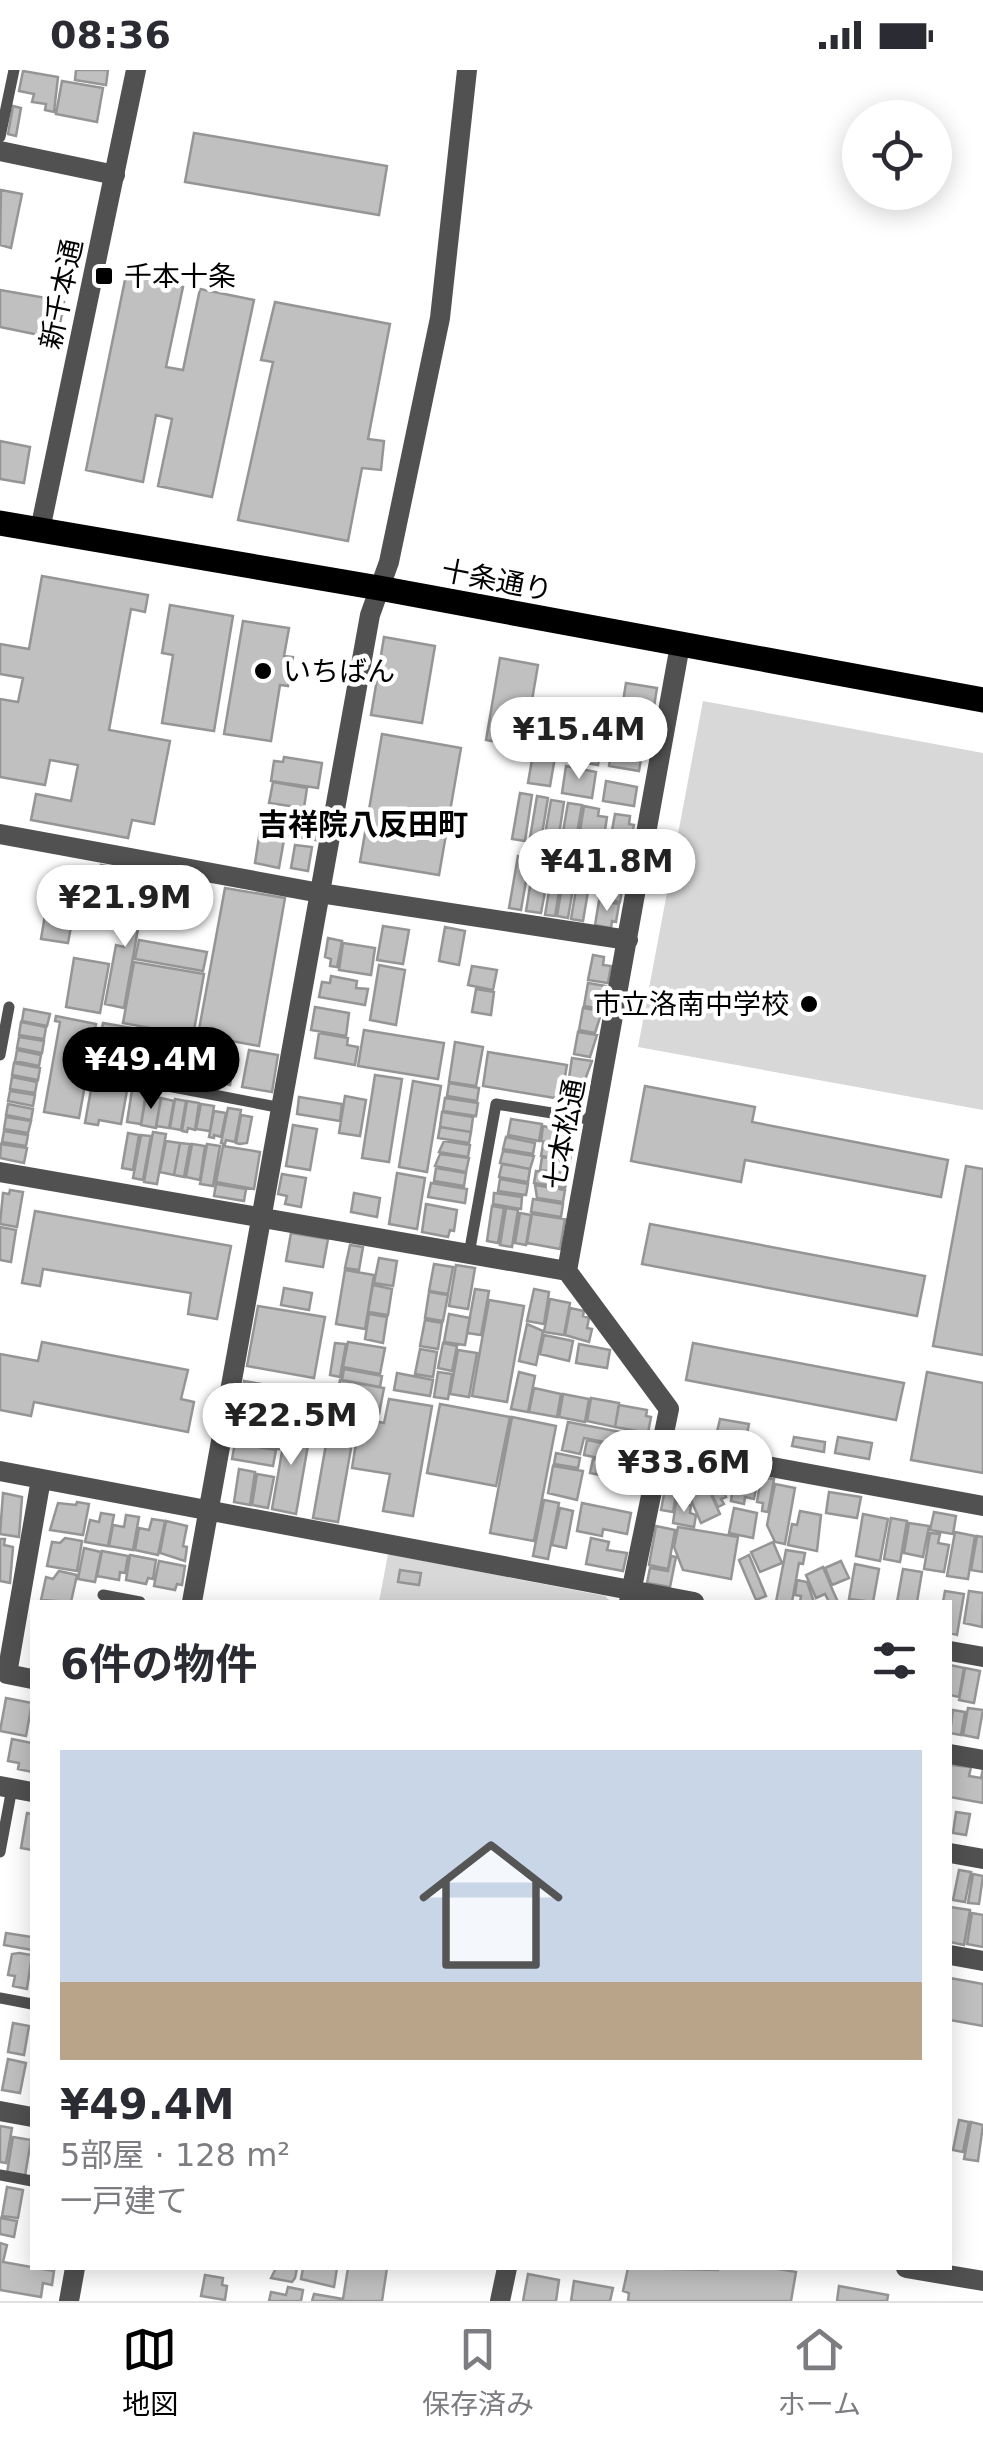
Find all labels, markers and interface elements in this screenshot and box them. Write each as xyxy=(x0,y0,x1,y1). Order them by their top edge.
text: 08:36 xyxy=(50,13,171,57)
map controls xyxy=(842,100,952,210)
button: locate xyxy=(842,100,952,210)
street label: 新千本通 xyxy=(34,236,89,352)
place label: 千本十条 xyxy=(124,260,236,293)
marker: 千本十条 xyxy=(93,265,115,287)
street label: 十条通り xyxy=(439,554,555,607)
place label: いちばん xyxy=(283,655,395,688)
marker: いちばん xyxy=(252,660,274,682)
pin: ¥15.4M xyxy=(498,697,660,782)
text: ¥15.4M xyxy=(512,710,646,748)
district label: 吉祥院八反田町 xyxy=(258,807,468,842)
pin: ¥41.8M xyxy=(526,829,688,914)
text: ¥41.8M xyxy=(540,842,674,880)
pin: ¥21.9M xyxy=(44,865,206,950)
text: ¥21.9M xyxy=(58,878,192,916)
place label: 市立洛南中学校 xyxy=(593,988,789,1021)
marker: 市立洛南中学校 xyxy=(798,993,820,1015)
pin: ¥49.4M xyxy=(70,1027,232,1112)
text: ¥49.4M xyxy=(84,1040,218,1078)
street label: 七本松通 xyxy=(538,1076,591,1192)
pin: ¥22.5M xyxy=(210,1383,372,1468)
text: ¥22.5M xyxy=(224,1396,358,1434)
pin: ¥33.6M xyxy=(603,1430,765,1515)
text: ¥33.6M xyxy=(617,1443,751,1481)
icon: filters xyxy=(867,1633,922,1688)
text: 6件の物件 xyxy=(60,1640,257,1689)
icon: home xyxy=(401,1815,581,1995)
text: ¥49.4M xyxy=(60,2080,235,2129)
text: 5部屋 · 128 m² xyxy=(60,2136,290,2174)
text: 一戸建て xyxy=(60,2182,188,2220)
tab: 地図 xyxy=(122,2322,178,2422)
tab: 保存済み xyxy=(422,2322,534,2422)
tab: ホーム xyxy=(778,2322,861,2422)

